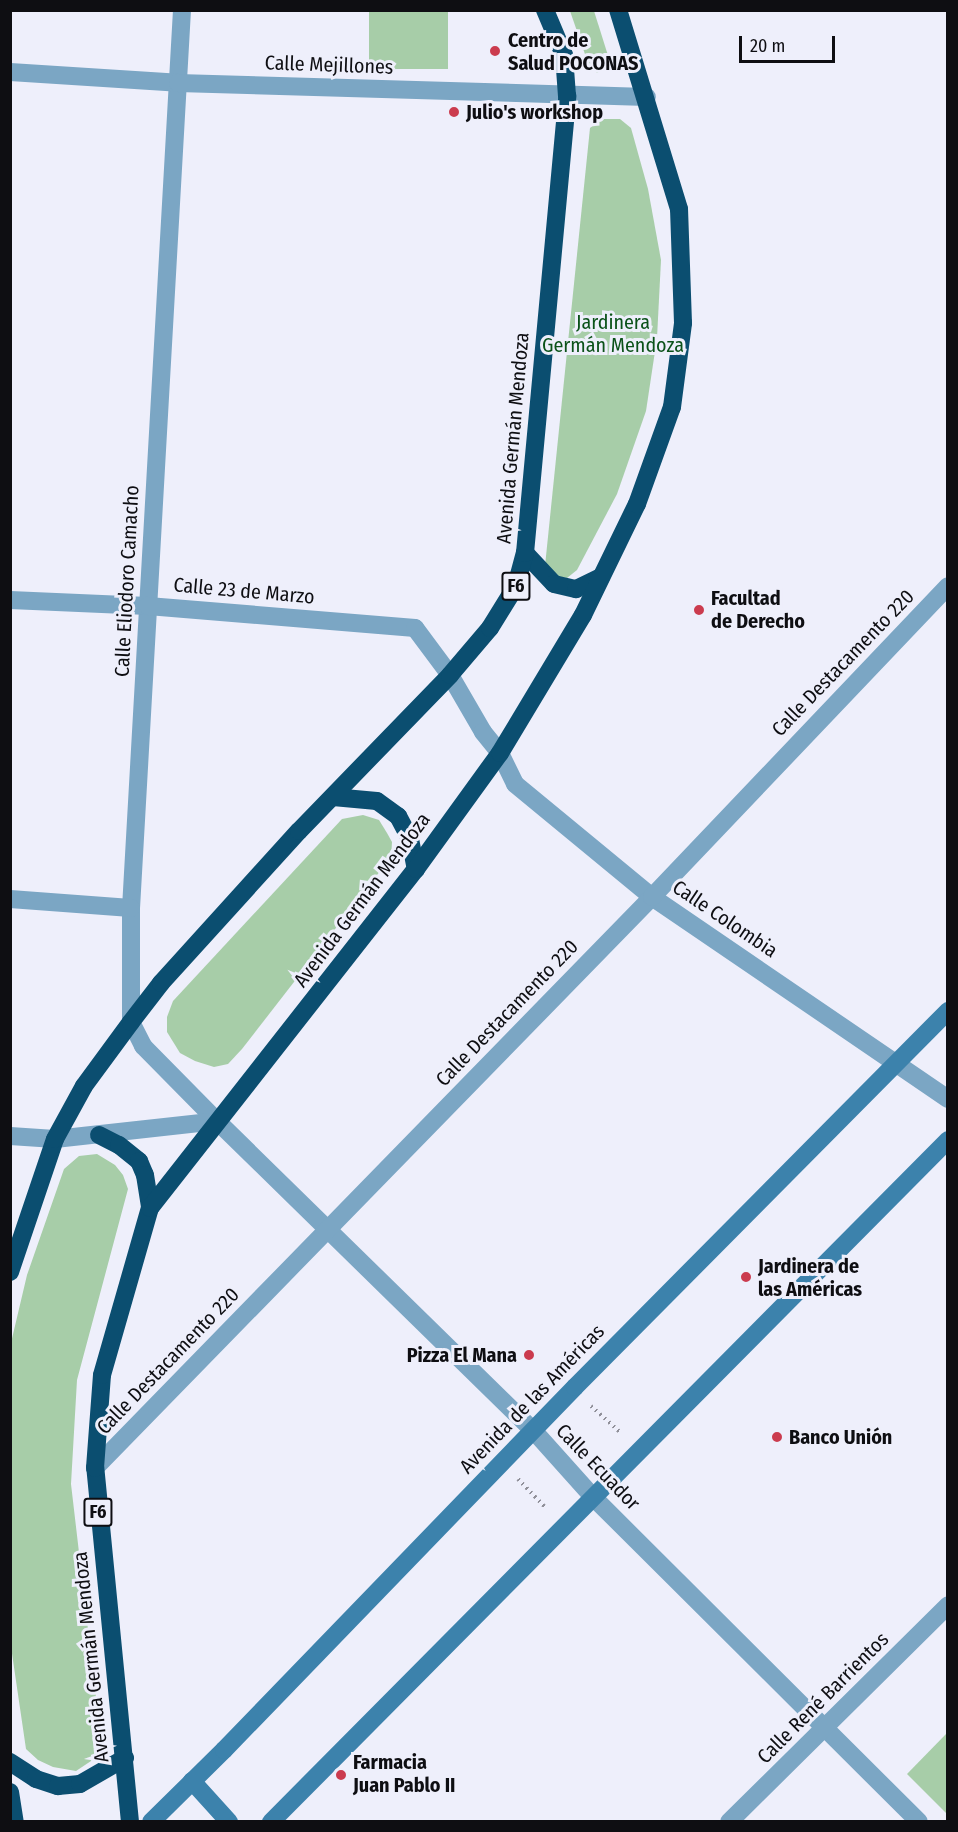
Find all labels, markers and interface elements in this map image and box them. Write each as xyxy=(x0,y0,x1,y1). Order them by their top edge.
scale bar xyxy=(742,24,838,62)
place label: Centro de Salud POCONAS xyxy=(508,28,638,75)
text: 20 m xyxy=(750,35,785,57)
marker: Centro de Salud POCONAS xyxy=(486,42,504,60)
street label: Calle Mejillones xyxy=(264,51,394,79)
place label: Julio's workshop xyxy=(466,100,603,124)
marker: Julio's workshop xyxy=(447,105,461,119)
park label: Jardinera Germán Mendoza xyxy=(542,310,684,357)
street label: Avenida Germán Mendoza xyxy=(492,331,534,545)
street label: Calle Eliodoro Camacho xyxy=(110,484,144,678)
road number: F6 xyxy=(501,571,531,601)
street label: Calle 23 de Marzo xyxy=(172,573,316,609)
street label: Calle Destacamento 220 xyxy=(767,585,919,741)
place label: Facultad de Derecho xyxy=(711,586,805,633)
marker: Facultad de Derecho xyxy=(692,603,706,617)
street label: Avenida Germán Mendoza xyxy=(289,808,435,992)
street label: Calle Colombia xyxy=(668,875,782,963)
street label: Calle Destacamento 220 xyxy=(431,935,583,1091)
place label: Jardinera de las Américas xyxy=(758,1254,862,1301)
marker: Jardinera de las Américas xyxy=(739,1270,753,1284)
street label: Calle Destacamento 220 xyxy=(92,1283,244,1439)
street label: Avenida de las Américas xyxy=(455,1320,609,1478)
place label: Pizza El Mana xyxy=(407,1343,517,1367)
marker: Pizza El Mana xyxy=(522,1348,536,1362)
street label: Calle Ecuador xyxy=(551,1419,645,1515)
place label: Banco Unión xyxy=(789,1425,892,1449)
marker: Banco Unión xyxy=(770,1430,784,1444)
road number: F6 xyxy=(83,1497,113,1527)
street label: Avenida Germán Mendoza xyxy=(68,1550,114,1764)
street label: Calle René Barrientos xyxy=(752,1627,894,1769)
place label: Farmacia Juan Pablo II xyxy=(353,1751,455,1798)
marker: Farmacia Juan Pablo II xyxy=(334,1768,348,1782)

